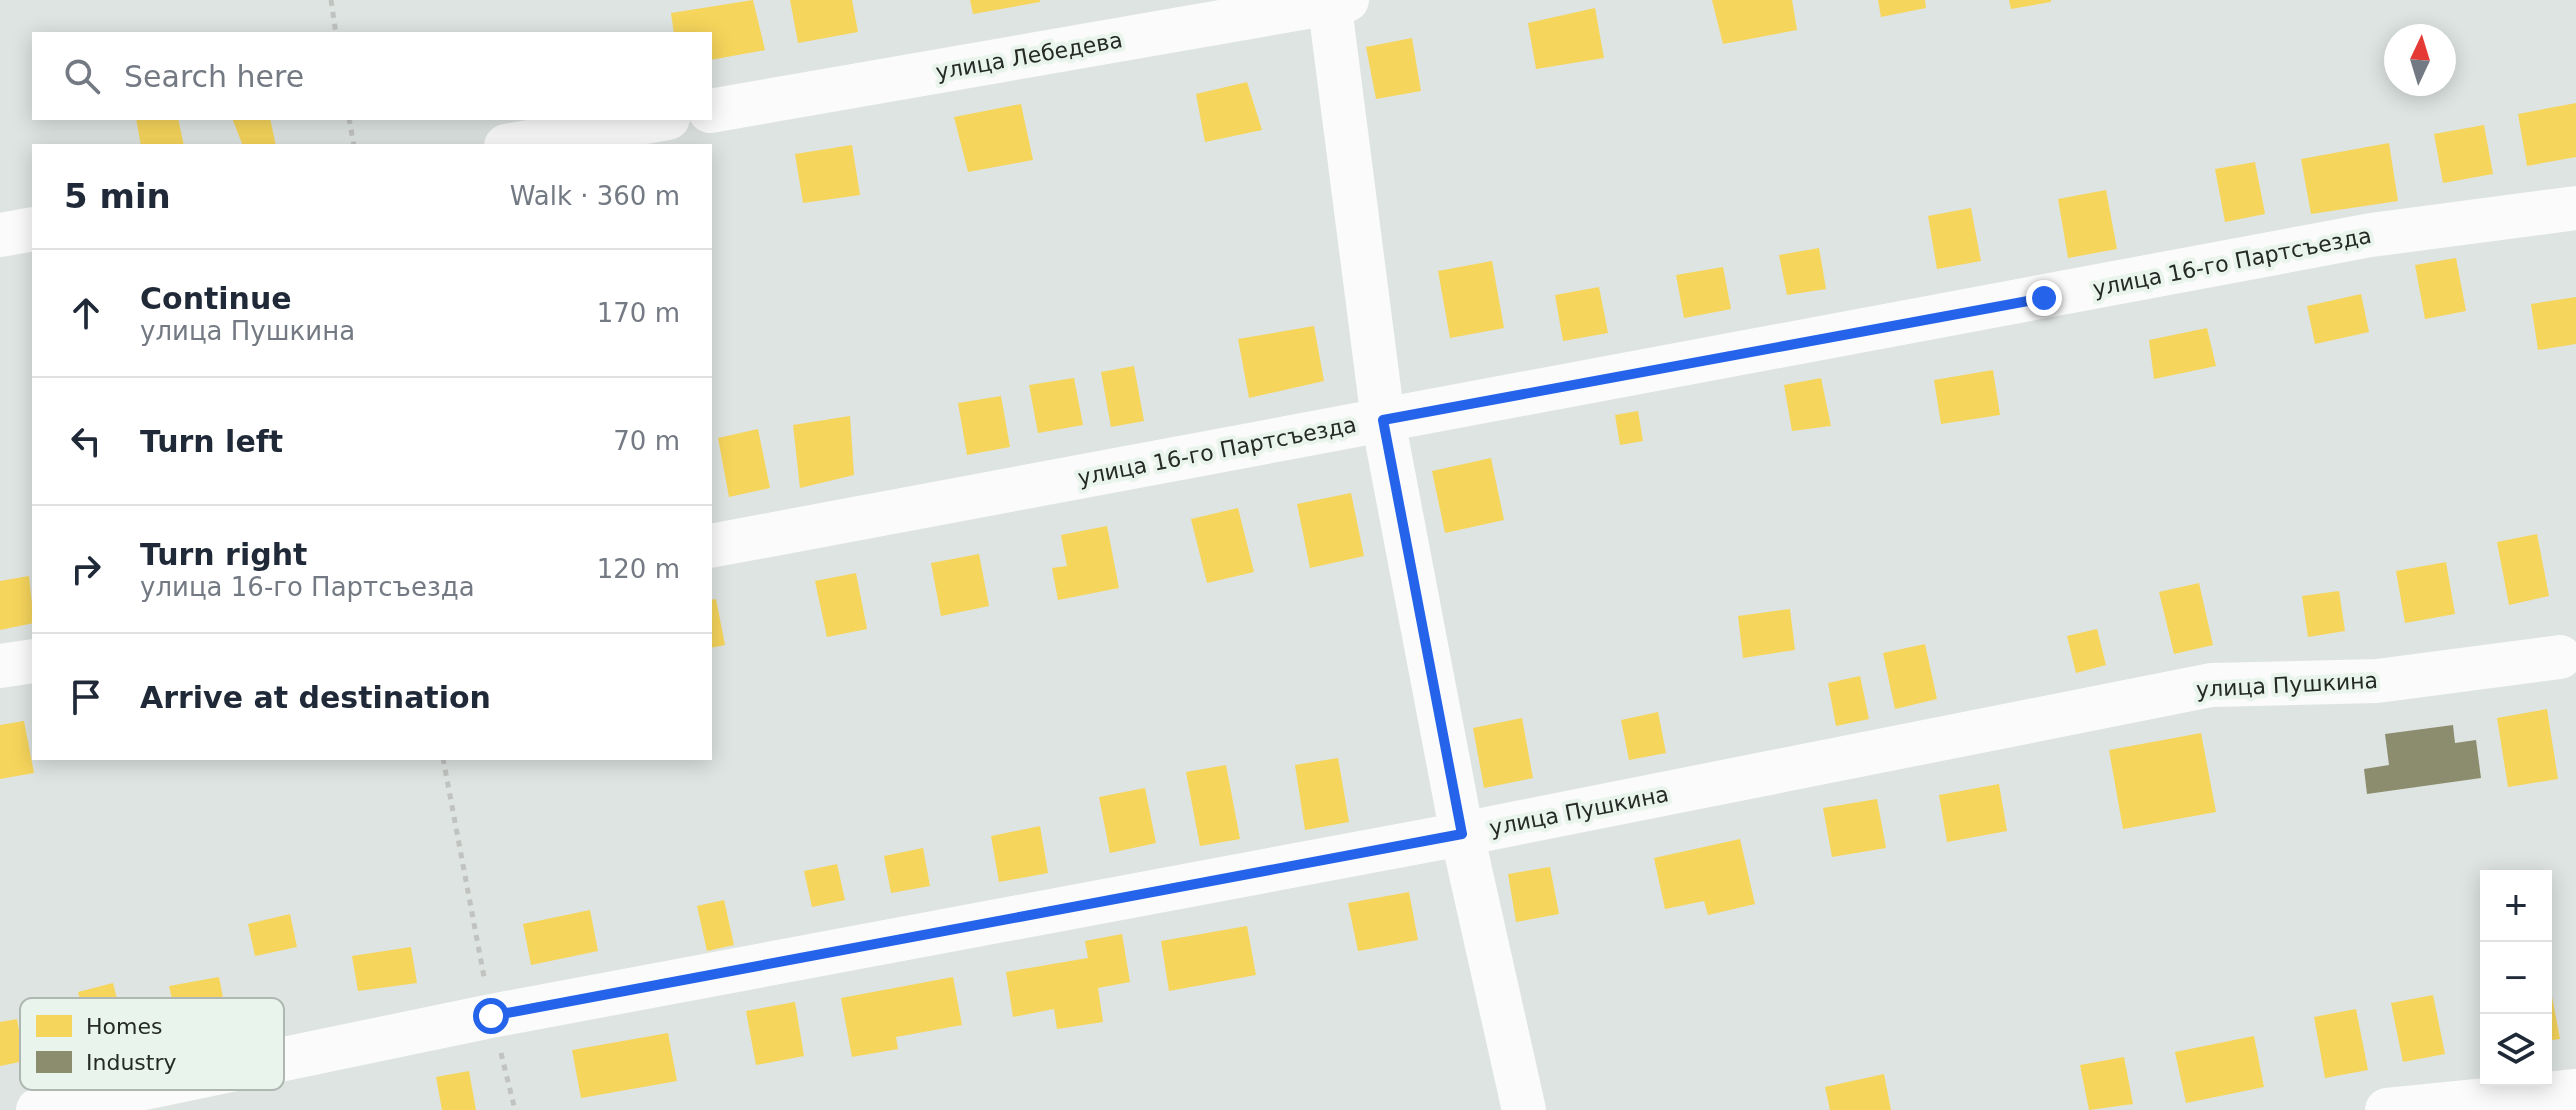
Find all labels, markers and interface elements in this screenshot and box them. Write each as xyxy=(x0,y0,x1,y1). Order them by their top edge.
north arrow xyxy=(2384,24,2456,96)
street label: улица Лебедева xyxy=(934,27,1124,85)
search box xyxy=(32,32,712,120)
icon: search xyxy=(60,54,104,98)
text: Search here xyxy=(124,59,304,94)
text: 5 min xyxy=(64,176,171,216)
text: Walk · 360 m xyxy=(510,181,680,211)
street label: улица 16-го Партсъезда xyxy=(2091,223,2373,301)
route end xyxy=(2026,280,2062,316)
text: Continue xyxy=(140,281,292,316)
icon: ahead xyxy=(64,291,108,335)
text: 170 m xyxy=(597,298,680,328)
text: улица Пушкина xyxy=(140,316,355,346)
street label: улица 16-го Партсъезда xyxy=(1076,412,1358,490)
icon: left xyxy=(64,419,108,463)
text: Turn left xyxy=(140,424,283,459)
text: 70 m xyxy=(613,426,680,456)
text: Turn right xyxy=(140,537,307,572)
icon: right xyxy=(64,547,108,591)
text: 120 m xyxy=(597,554,680,584)
text: улица 16-го Партсъезда xyxy=(140,572,475,602)
street label: улица Пушкина xyxy=(2195,668,2379,702)
icon: arrive xyxy=(64,675,108,719)
text: Arrive at destination xyxy=(140,680,491,715)
street label: улица Пушкина xyxy=(1487,781,1671,841)
map controls xyxy=(2480,870,2552,1086)
button: + xyxy=(2480,870,2552,942)
button: − xyxy=(2480,942,2552,1014)
legend xyxy=(20,998,284,1090)
route start xyxy=(473,998,509,1034)
text: Homes xyxy=(86,1014,162,1039)
button: layers xyxy=(2480,1014,2552,1086)
text: Industry xyxy=(86,1050,177,1075)

